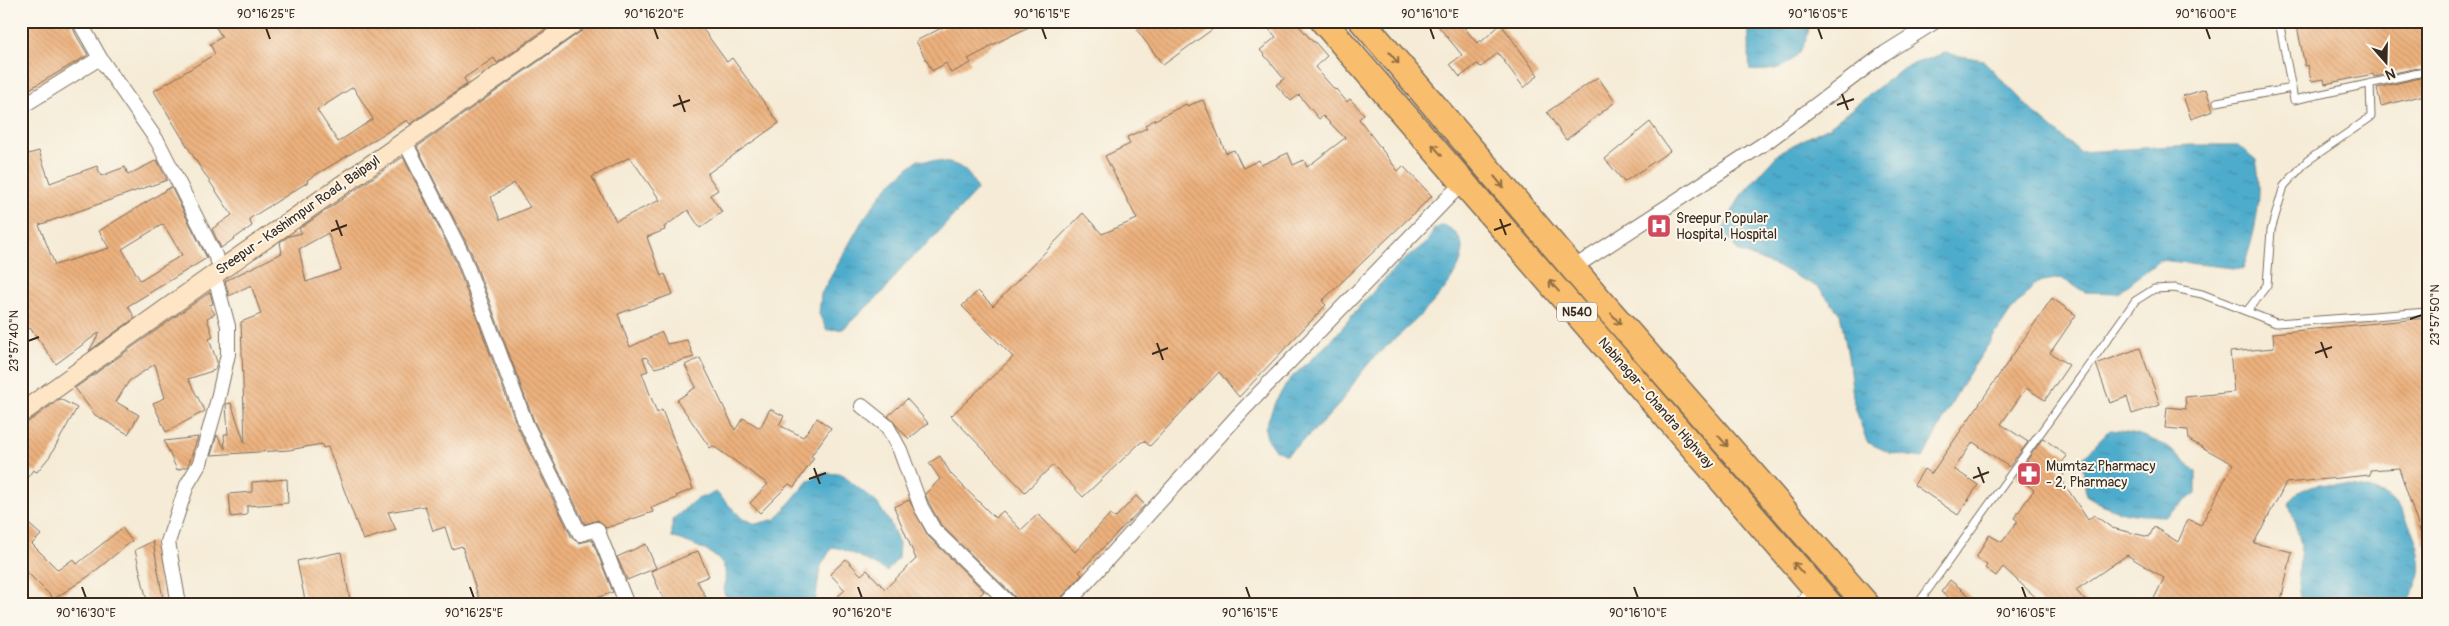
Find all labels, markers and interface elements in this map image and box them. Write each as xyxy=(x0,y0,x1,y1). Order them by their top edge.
text: 90°16'25"E xyxy=(237,7,295,22)
text: 90°16'20"E xyxy=(624,7,684,22)
text: 90°16'15"E xyxy=(1014,7,1070,22)
text: 90°16'10"E xyxy=(1401,7,1459,22)
text: 90°16'05"E xyxy=(1788,7,1848,22)
text: 90°16'00"E xyxy=(2175,7,2237,22)
north arrow xyxy=(2362,38,2412,88)
one-way arrow xyxy=(1388,52,1399,65)
text: N xyxy=(2383,64,2398,83)
one-way arrow xyxy=(1431,143,1442,156)
street label: Sreepur - Kashimpur Road, Baipayl xyxy=(213,152,383,278)
one-way arrow xyxy=(1494,175,1505,188)
place label: Sreepur Popular Hospital, Hospital xyxy=(1676,210,1777,243)
hospital icon: Sreepur Popular Hospital, Hospital xyxy=(1646,213,1672,239)
one-way arrow xyxy=(1549,279,1560,292)
text: 23°57'50"N xyxy=(2428,284,2443,346)
road number: N540 xyxy=(1557,302,1597,322)
text: 23°57'40"N xyxy=(7,310,22,372)
one-way arrow xyxy=(1611,312,1622,325)
street label: Nabinagar - Chandra Highway xyxy=(1595,334,1718,472)
one-way arrow xyxy=(1718,434,1729,447)
place label: Mumtaz Pharmacy - 2, Pharmacy xyxy=(2046,458,2155,491)
pharmacy icon: Mumtaz Pharmacy - 2, Pharmacy xyxy=(2016,461,2042,487)
one-way arrow xyxy=(1792,562,1803,575)
text: 90°16'30"E xyxy=(56,606,116,621)
text: 90°16'25"E xyxy=(445,606,503,621)
text: 90°16'20"E xyxy=(832,606,892,621)
text: 90°16'15"E xyxy=(1222,606,1278,621)
text: 90°16'10"E xyxy=(1609,606,1667,621)
text: 90°16'05"E xyxy=(1996,606,2056,621)

